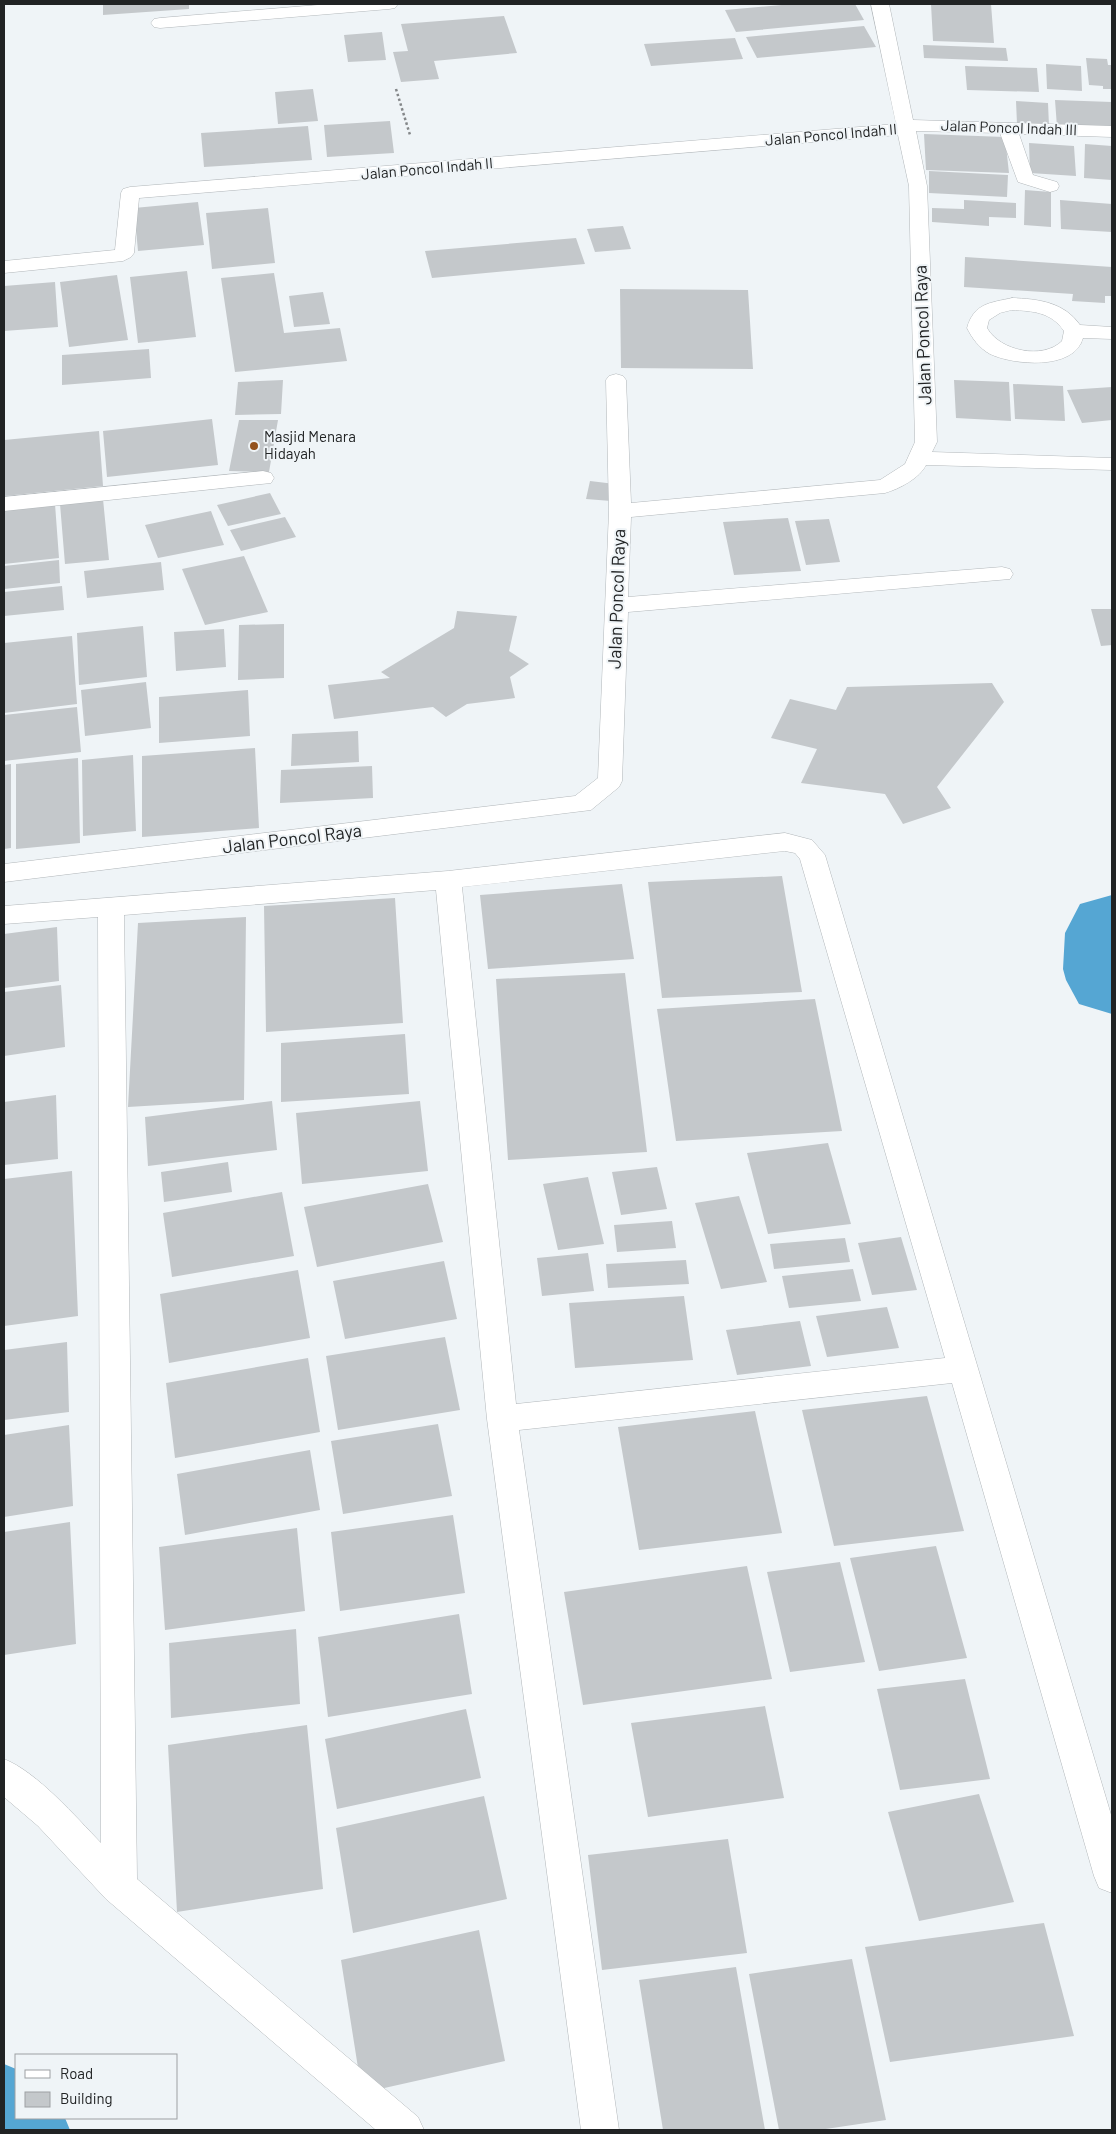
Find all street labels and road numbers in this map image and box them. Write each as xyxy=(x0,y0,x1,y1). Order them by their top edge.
street label: Jalan Poncol Indah III xyxy=(941,116,1077,138)
street label: Jalan Poncol Indah II xyxy=(764,119,898,149)
street label: Jalan Poncol Indah II xyxy=(360,153,494,183)
street label: Jalan Poncol Raya xyxy=(909,265,935,405)
street label: Jalan Poncol Raya xyxy=(603,529,629,669)
street label: Jalan Poncol Raya xyxy=(221,819,363,857)

